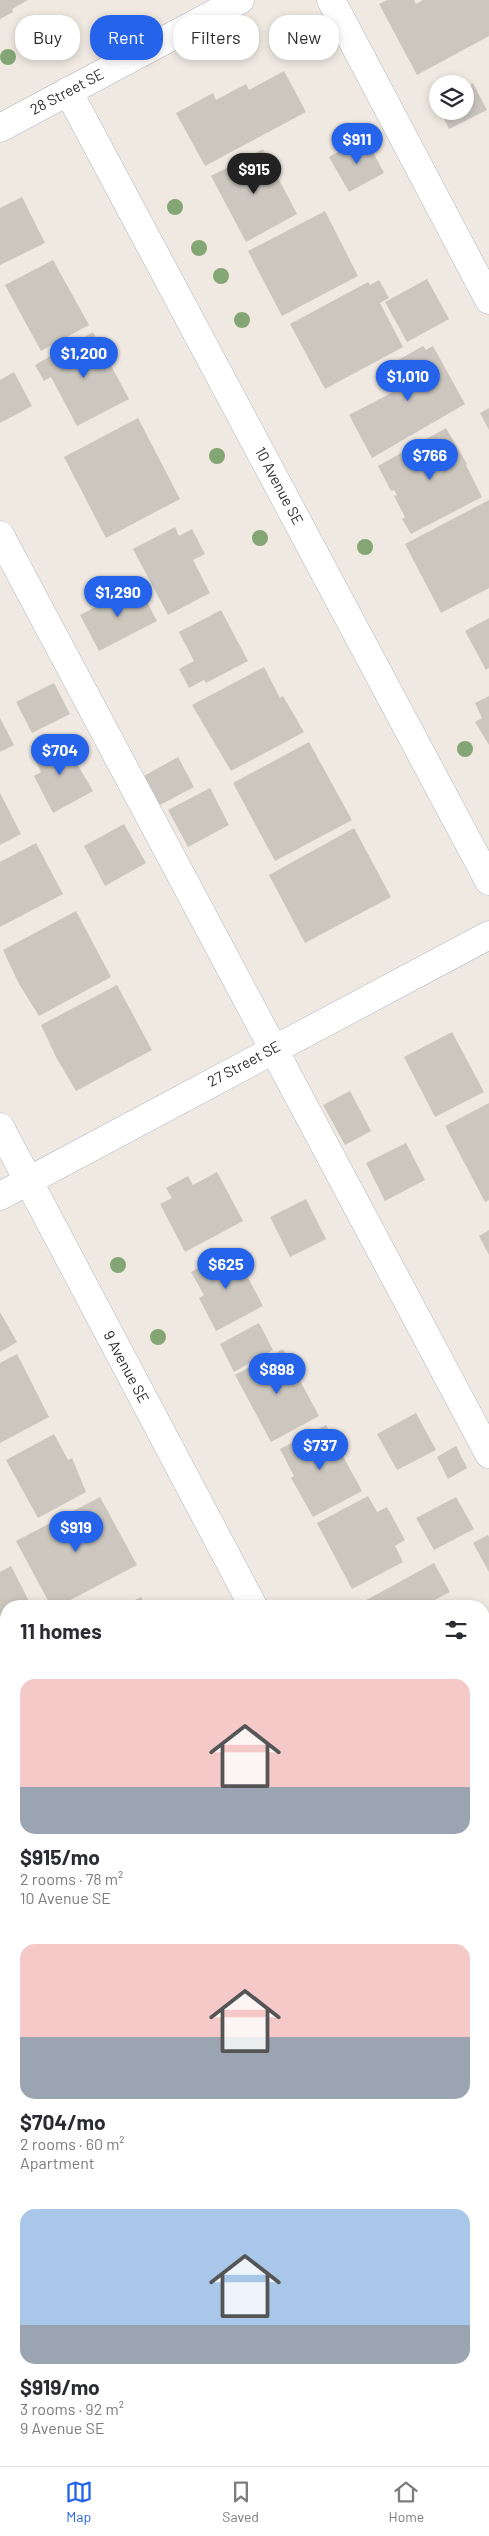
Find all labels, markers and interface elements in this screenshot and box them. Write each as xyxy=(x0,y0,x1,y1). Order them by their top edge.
chip: Buy xyxy=(15,15,80,60)
chip: Rent xyxy=(90,15,163,60)
chip: Filters xyxy=(173,15,259,60)
chip: New xyxy=(269,15,339,60)
street label: 28 Street SE xyxy=(27,64,106,118)
map controls xyxy=(429,75,474,120)
button: layers xyxy=(429,75,474,120)
pin: $911 xyxy=(327,122,387,165)
text: $911 xyxy=(343,129,371,148)
pin: $915 xyxy=(224,152,284,195)
text: $915 xyxy=(238,159,270,178)
pin: $1,200 xyxy=(43,336,125,379)
text: $1,200 xyxy=(61,343,107,362)
pin: $1,010 xyxy=(367,360,449,402)
text: $1,010 xyxy=(387,366,429,385)
pin: $766 xyxy=(400,438,460,481)
street label: 10 Avenue SE xyxy=(252,444,308,527)
text: $766 xyxy=(413,445,447,464)
pin: $1,290 xyxy=(77,576,159,618)
text: $1,290 xyxy=(95,582,141,601)
pin: $704 xyxy=(30,734,90,776)
text: $704 xyxy=(42,740,78,759)
street label: 27 Street SE xyxy=(204,1036,283,1090)
pin: $625 xyxy=(196,1248,256,1290)
text: $625 xyxy=(208,1254,244,1273)
street label: 9 Avenue SE xyxy=(100,1327,153,1406)
pin: $898 xyxy=(247,1352,307,1395)
text: $898 xyxy=(260,1359,294,1378)
pin: $737 xyxy=(290,1428,350,1471)
text: $737 xyxy=(303,1435,337,1454)
pin: $919 xyxy=(46,1510,106,1553)
text: $919 xyxy=(60,1517,92,1536)
icon: filters xyxy=(442,1616,470,1644)
text: 11 homes xyxy=(20,1618,102,1643)
icon: home xyxy=(200,1711,290,1801)
text: $915/mo xyxy=(20,1844,100,1869)
text: 2 rooms · 78 m² xyxy=(20,1869,123,1888)
text: 10 Avenue SE xyxy=(20,1888,111,1907)
icon: home xyxy=(200,1976,290,2066)
text: $704/mo xyxy=(20,2109,106,2134)
text: 2 rooms · 60 m² xyxy=(20,2134,125,2153)
text: Apartment xyxy=(20,2153,95,2172)
icon: home xyxy=(200,2241,290,2331)
text: $919/mo xyxy=(20,2374,100,2399)
text: 3 rooms · 92 m² xyxy=(20,2399,124,2418)
text: 9 Avenue SE xyxy=(20,2418,105,2437)
tab: Map xyxy=(65,2478,93,2525)
tab: Saved xyxy=(222,2478,259,2525)
tab: Home xyxy=(389,2478,424,2525)

